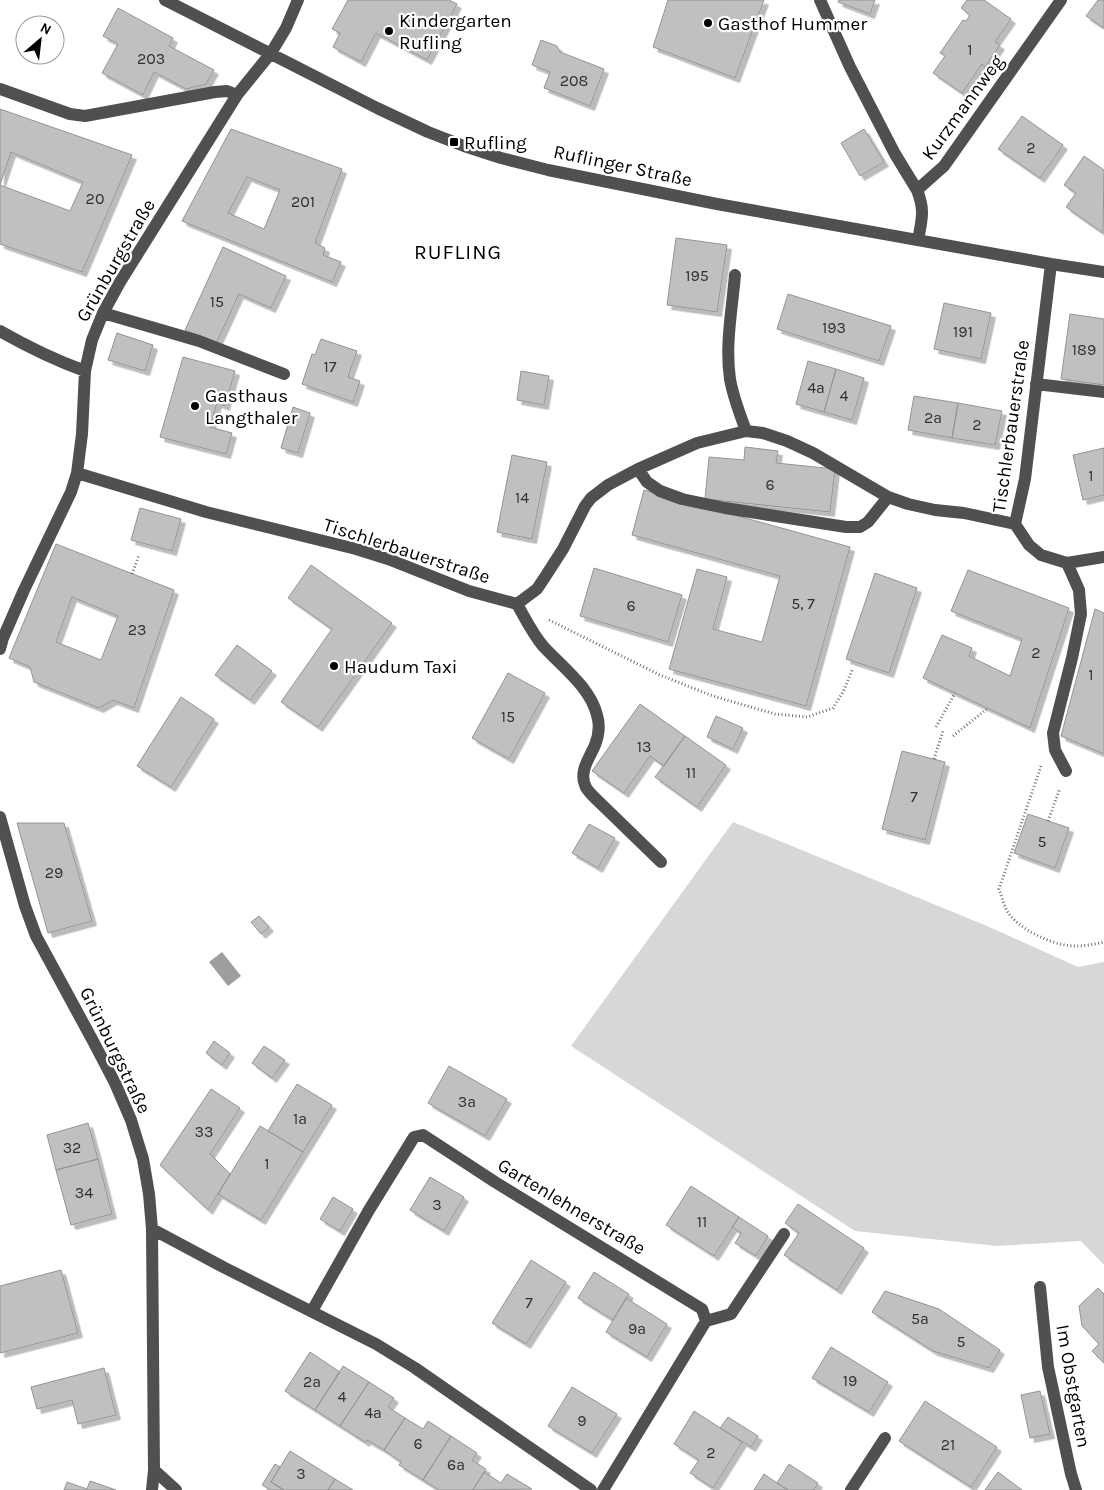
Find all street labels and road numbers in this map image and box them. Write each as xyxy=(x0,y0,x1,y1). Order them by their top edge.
street label: Kurzmannweg xyxy=(917,51,1008,164)
street label: Ruflinger Straße xyxy=(551,141,694,191)
street label: Grünburgstraße xyxy=(72,195,160,326)
street label: Tischlerbauerstraße xyxy=(988,338,1034,514)
street label: Tischlerbauerstraße xyxy=(321,514,493,588)
street label: Grünburgstraße xyxy=(75,984,155,1117)
street label: Gartenlehnerstraße xyxy=(494,1154,649,1260)
street label: Im Obstgarten xyxy=(1051,1323,1095,1449)

